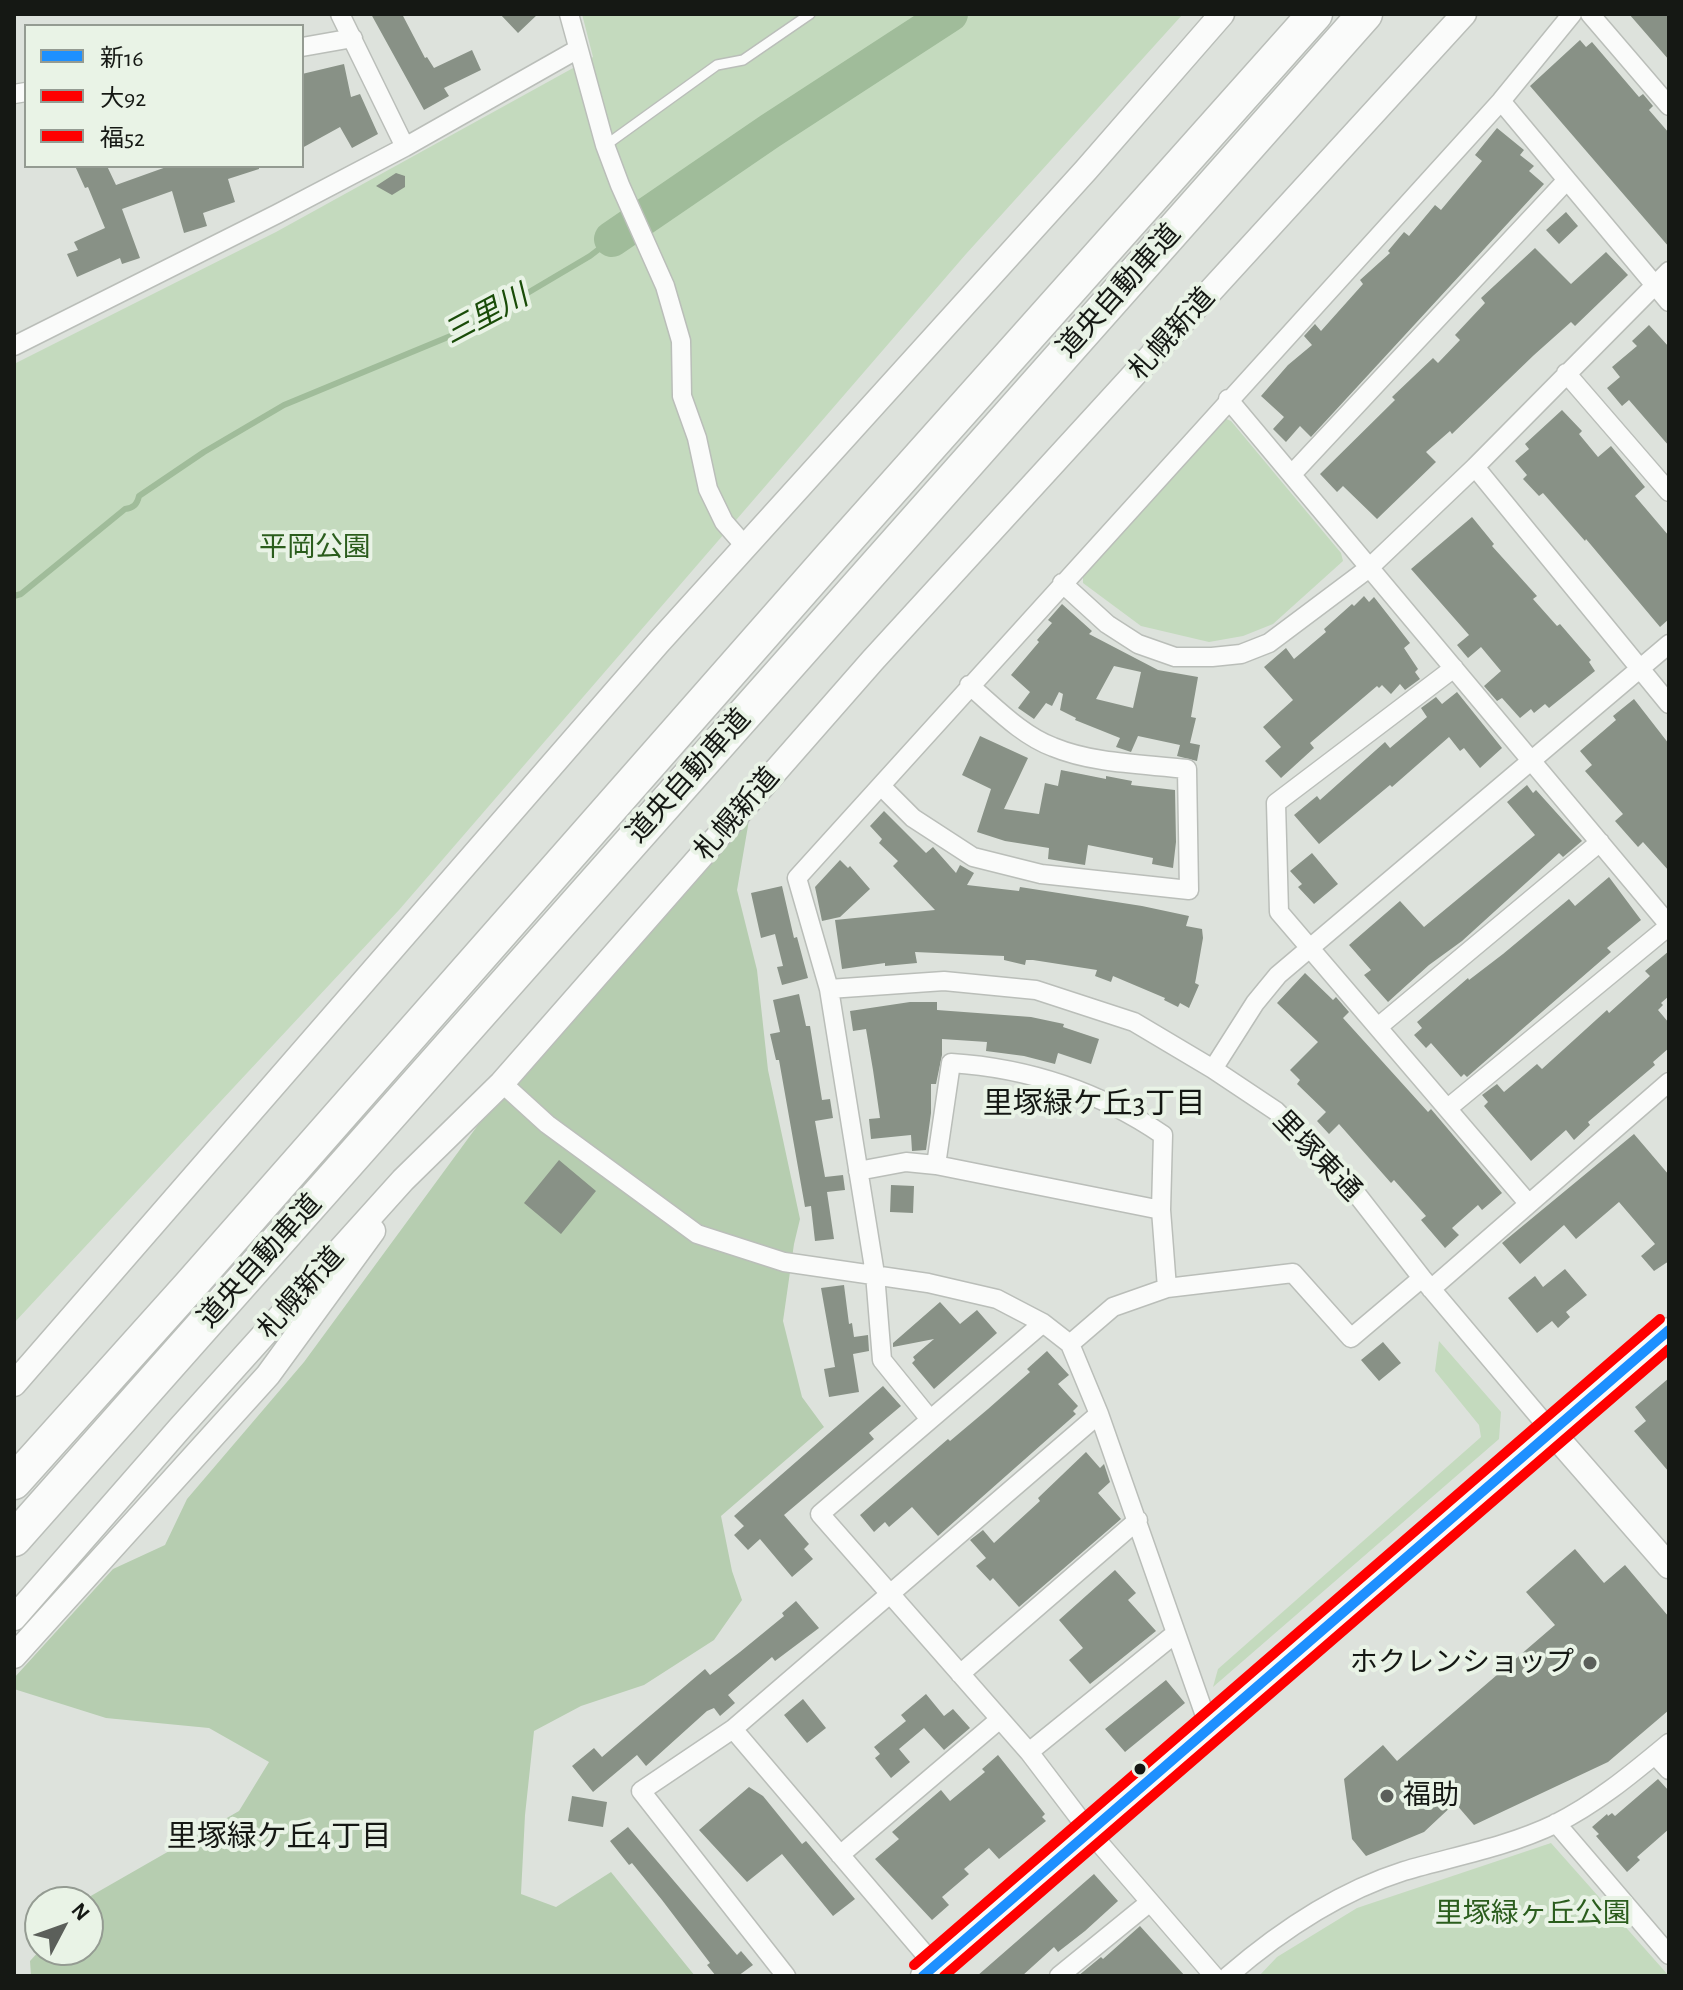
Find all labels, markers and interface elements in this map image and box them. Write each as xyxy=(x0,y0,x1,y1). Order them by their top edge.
legend xyxy=(24,24,304,168)
text: 新16 xyxy=(100,47,144,71)
text: 大92 xyxy=(100,87,146,111)
text: 福52 xyxy=(100,127,145,151)
street label: 道央自動車道 xyxy=(1050,217,1188,365)
water label: 三里川 xyxy=(438,278,534,352)
street label: 札幌新道 xyxy=(1122,281,1222,387)
park label: 平岡公園 xyxy=(259,531,371,565)
street label: 道央自動車道 xyxy=(620,702,758,850)
street label: 札幌新道 xyxy=(688,761,786,867)
district label: 里塚緑ケ丘3丁目 xyxy=(983,1086,1205,1122)
street label: 里塚東通 xyxy=(1266,1104,1368,1208)
street label: 道央自動車道 xyxy=(191,1187,329,1335)
street label: 札幌新道 xyxy=(251,1240,351,1346)
place label: ホクレンショップ xyxy=(1350,1646,1574,1680)
marker: ホクレンショップ xyxy=(1581,1654,1599,1672)
unlabelled marker xyxy=(1132,1761,1148,1777)
place label: 福助 xyxy=(1403,1779,1459,1813)
marker: 福助 xyxy=(1378,1787,1396,1805)
district label: 里塚緑ケ丘4丁目 xyxy=(167,1819,391,1855)
north arrow xyxy=(24,1886,104,1966)
park label: 里塚緑ヶ丘公園 xyxy=(1435,1897,1631,1931)
text: N xyxy=(67,1899,94,1925)

